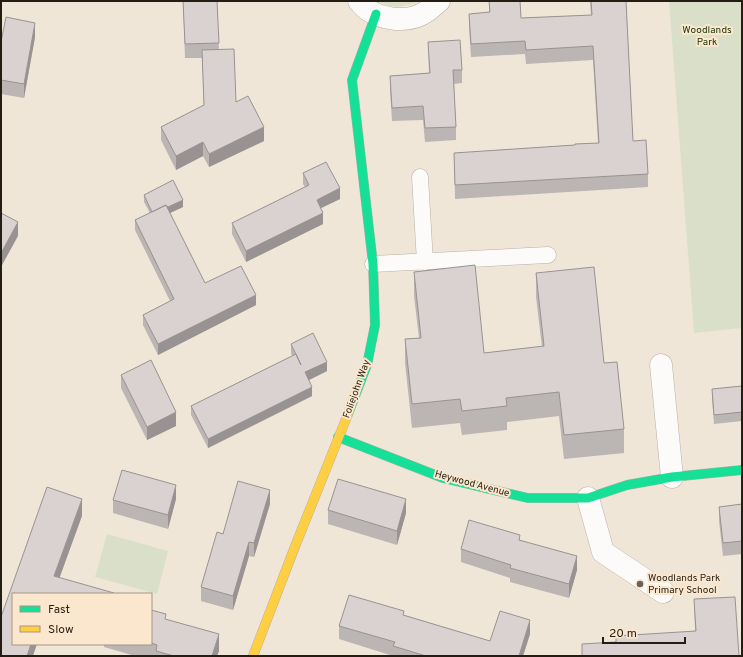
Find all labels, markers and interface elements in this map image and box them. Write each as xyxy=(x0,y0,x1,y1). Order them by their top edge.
park label: Woodlands Park xyxy=(682,24,732,49)
street label: Foliejohn Way xyxy=(340,358,374,420)
street label: Heywood Avenue xyxy=(433,468,511,500)
place label: Woodlands Park Primary School xyxy=(648,572,720,597)
marker: Woodlands Park Primary School xyxy=(635,579,645,589)
legend xyxy=(12,593,152,645)
text: Fast xyxy=(48,602,70,618)
scale bar xyxy=(603,619,685,645)
text: Slow xyxy=(48,622,74,638)
text: 20 m xyxy=(609,626,637,642)

